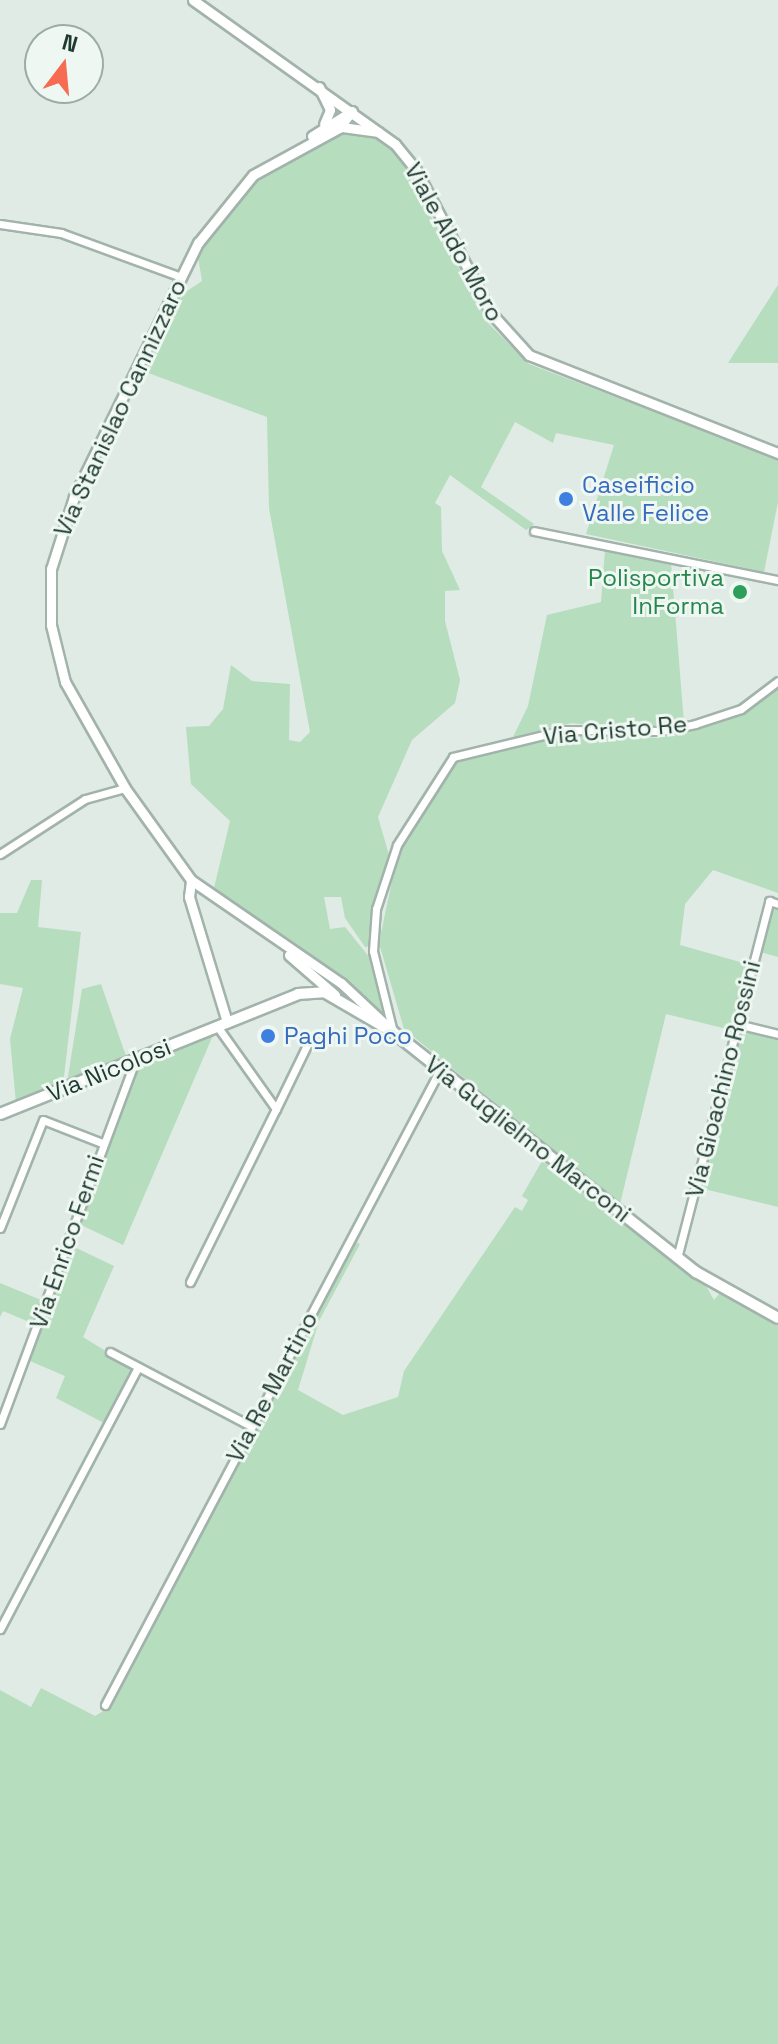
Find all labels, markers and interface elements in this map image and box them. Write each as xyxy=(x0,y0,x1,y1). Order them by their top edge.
north arrow xyxy=(24,24,104,104)
text: N xyxy=(59,27,81,58)
street label: Viale Aldo Moro xyxy=(398,157,510,327)
street label: Via Stanislao Cannizzaro xyxy=(48,275,192,541)
place label: Caseificio Valle Felice xyxy=(582,471,709,527)
marker: Caseificio Valle Felice xyxy=(557,490,575,508)
place label: Polisportiva InForma xyxy=(588,564,724,620)
marker: Polisportiva InForma xyxy=(731,583,749,601)
street label: Via Cristo Re xyxy=(542,709,688,751)
street label: Via Gioachino Rossini xyxy=(680,958,766,1200)
place label: Paghi Poco xyxy=(284,1022,412,1050)
marker: Paghi Poco xyxy=(259,1027,277,1045)
street label: Via Nicolosi xyxy=(43,1032,175,1108)
street label: Via Guglielmo Marconi xyxy=(419,1050,637,1228)
street label: Via Enrico Fermi xyxy=(24,1151,110,1333)
street label: Via Re Martino xyxy=(220,1307,324,1467)

